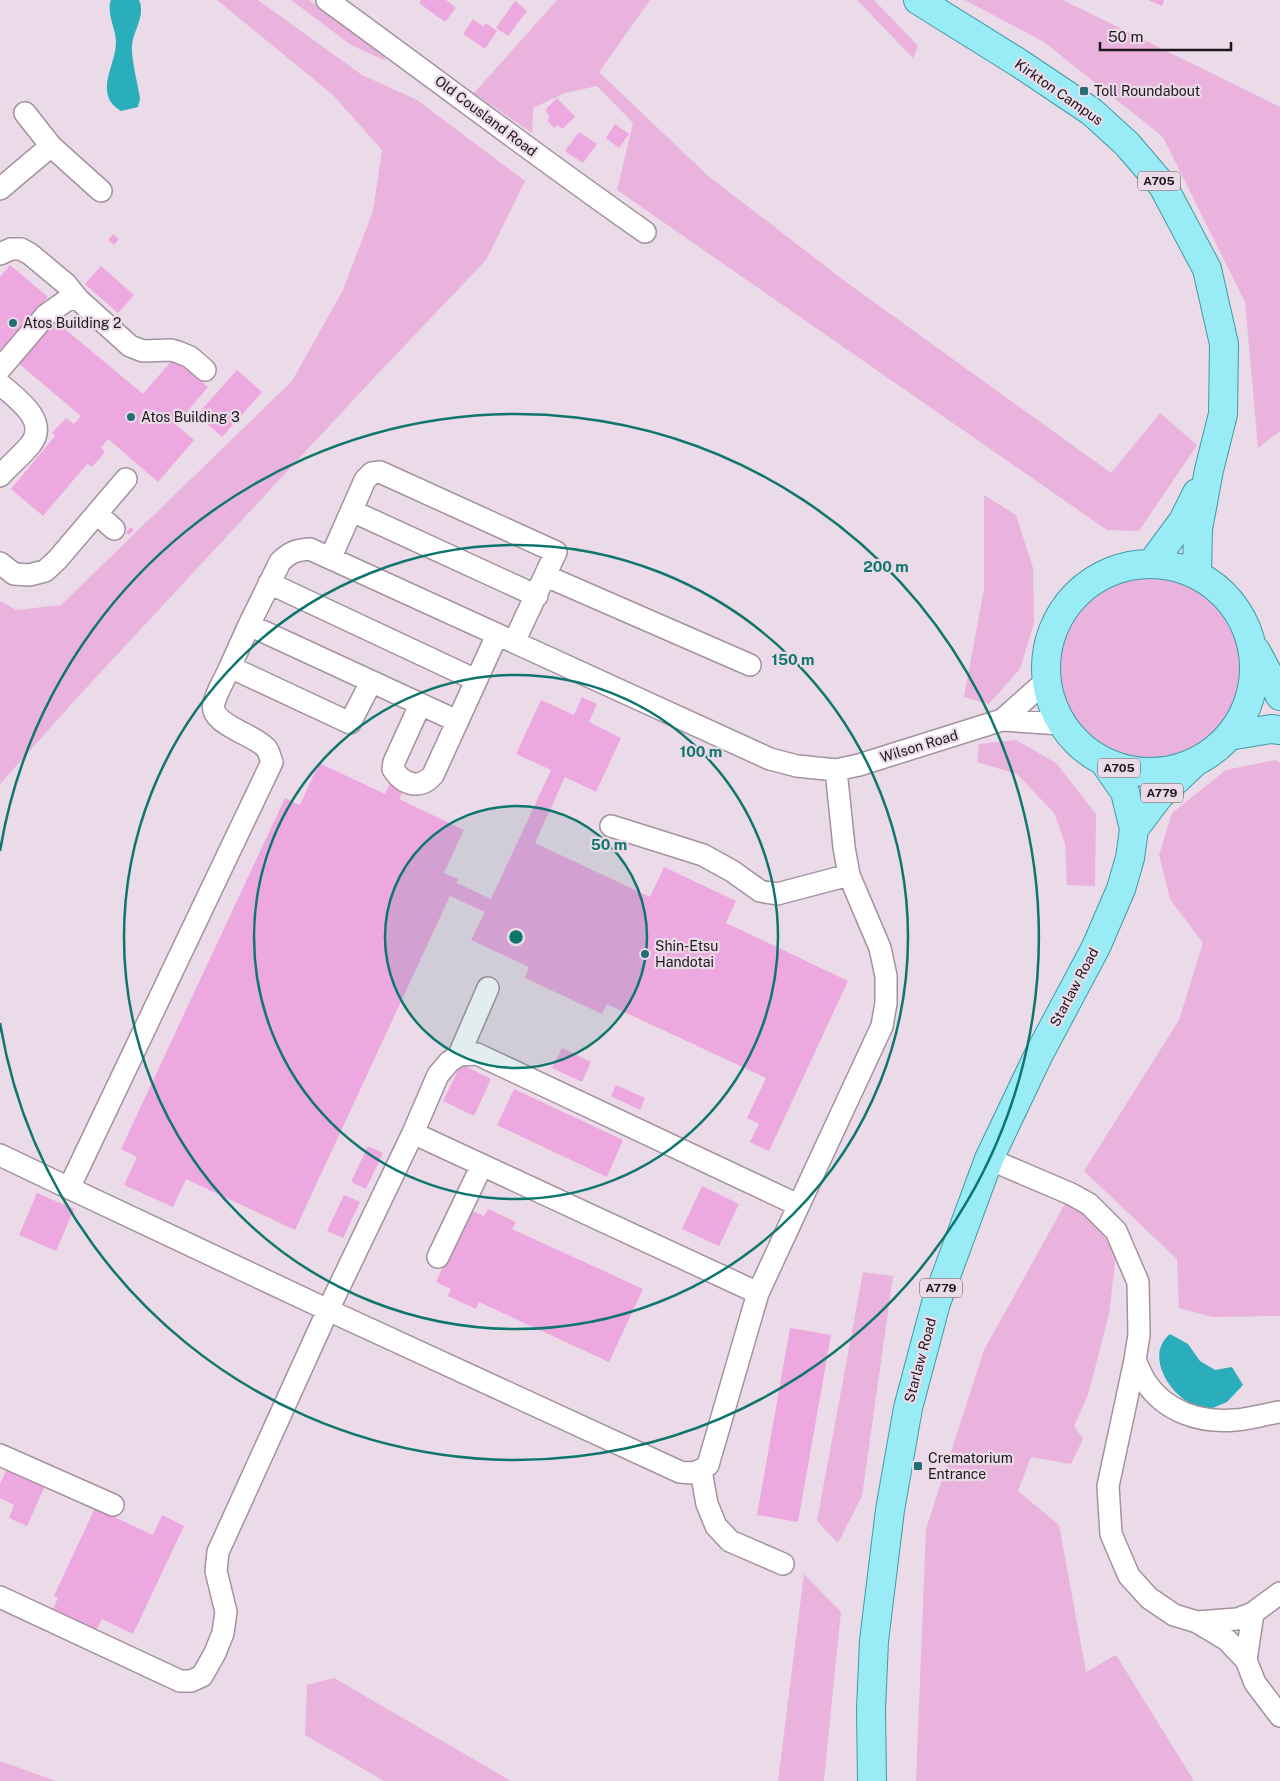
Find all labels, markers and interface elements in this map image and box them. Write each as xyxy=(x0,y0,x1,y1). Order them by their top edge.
scale bar xyxy=(1100,20,1231,52)
text: 50 m xyxy=(1108,28,1143,45)
street label: Kirkton Campus xyxy=(1012,56,1106,128)
street label: Old Cousland Road xyxy=(432,72,540,160)
place label: Toll Roundabout xyxy=(1094,83,1200,99)
marker: Toll Roundabout xyxy=(1078,85,1090,97)
road number: A705 xyxy=(1138,172,1180,190)
place label: Atos Building 2 xyxy=(23,315,121,331)
marker: Atos Building 2 xyxy=(7,317,19,329)
place label: Atos Building 3 xyxy=(141,409,240,425)
marker: Atos Building 3 xyxy=(125,411,137,423)
text: 200 m xyxy=(863,558,909,575)
text: 150 m xyxy=(771,651,815,668)
street label: Wilson Road xyxy=(878,727,960,765)
text: 100 m xyxy=(680,743,722,760)
road number: A705 xyxy=(1098,758,1140,778)
road number: A779 xyxy=(1141,784,1183,802)
text: 50 m xyxy=(591,836,627,853)
centre of rings xyxy=(507,928,525,946)
place label: Shin-Etsu Handotai xyxy=(655,938,718,970)
street label: Starlaw Road xyxy=(1047,945,1101,1029)
marker: Shin-Etsu Handotai xyxy=(639,948,651,960)
road number: A779 xyxy=(920,1278,962,1298)
street label: Starlaw Road xyxy=(901,1316,939,1404)
place label: Crematorium Entrance xyxy=(928,1450,1013,1482)
marker: Crematorium Entrance xyxy=(912,1460,924,1472)

